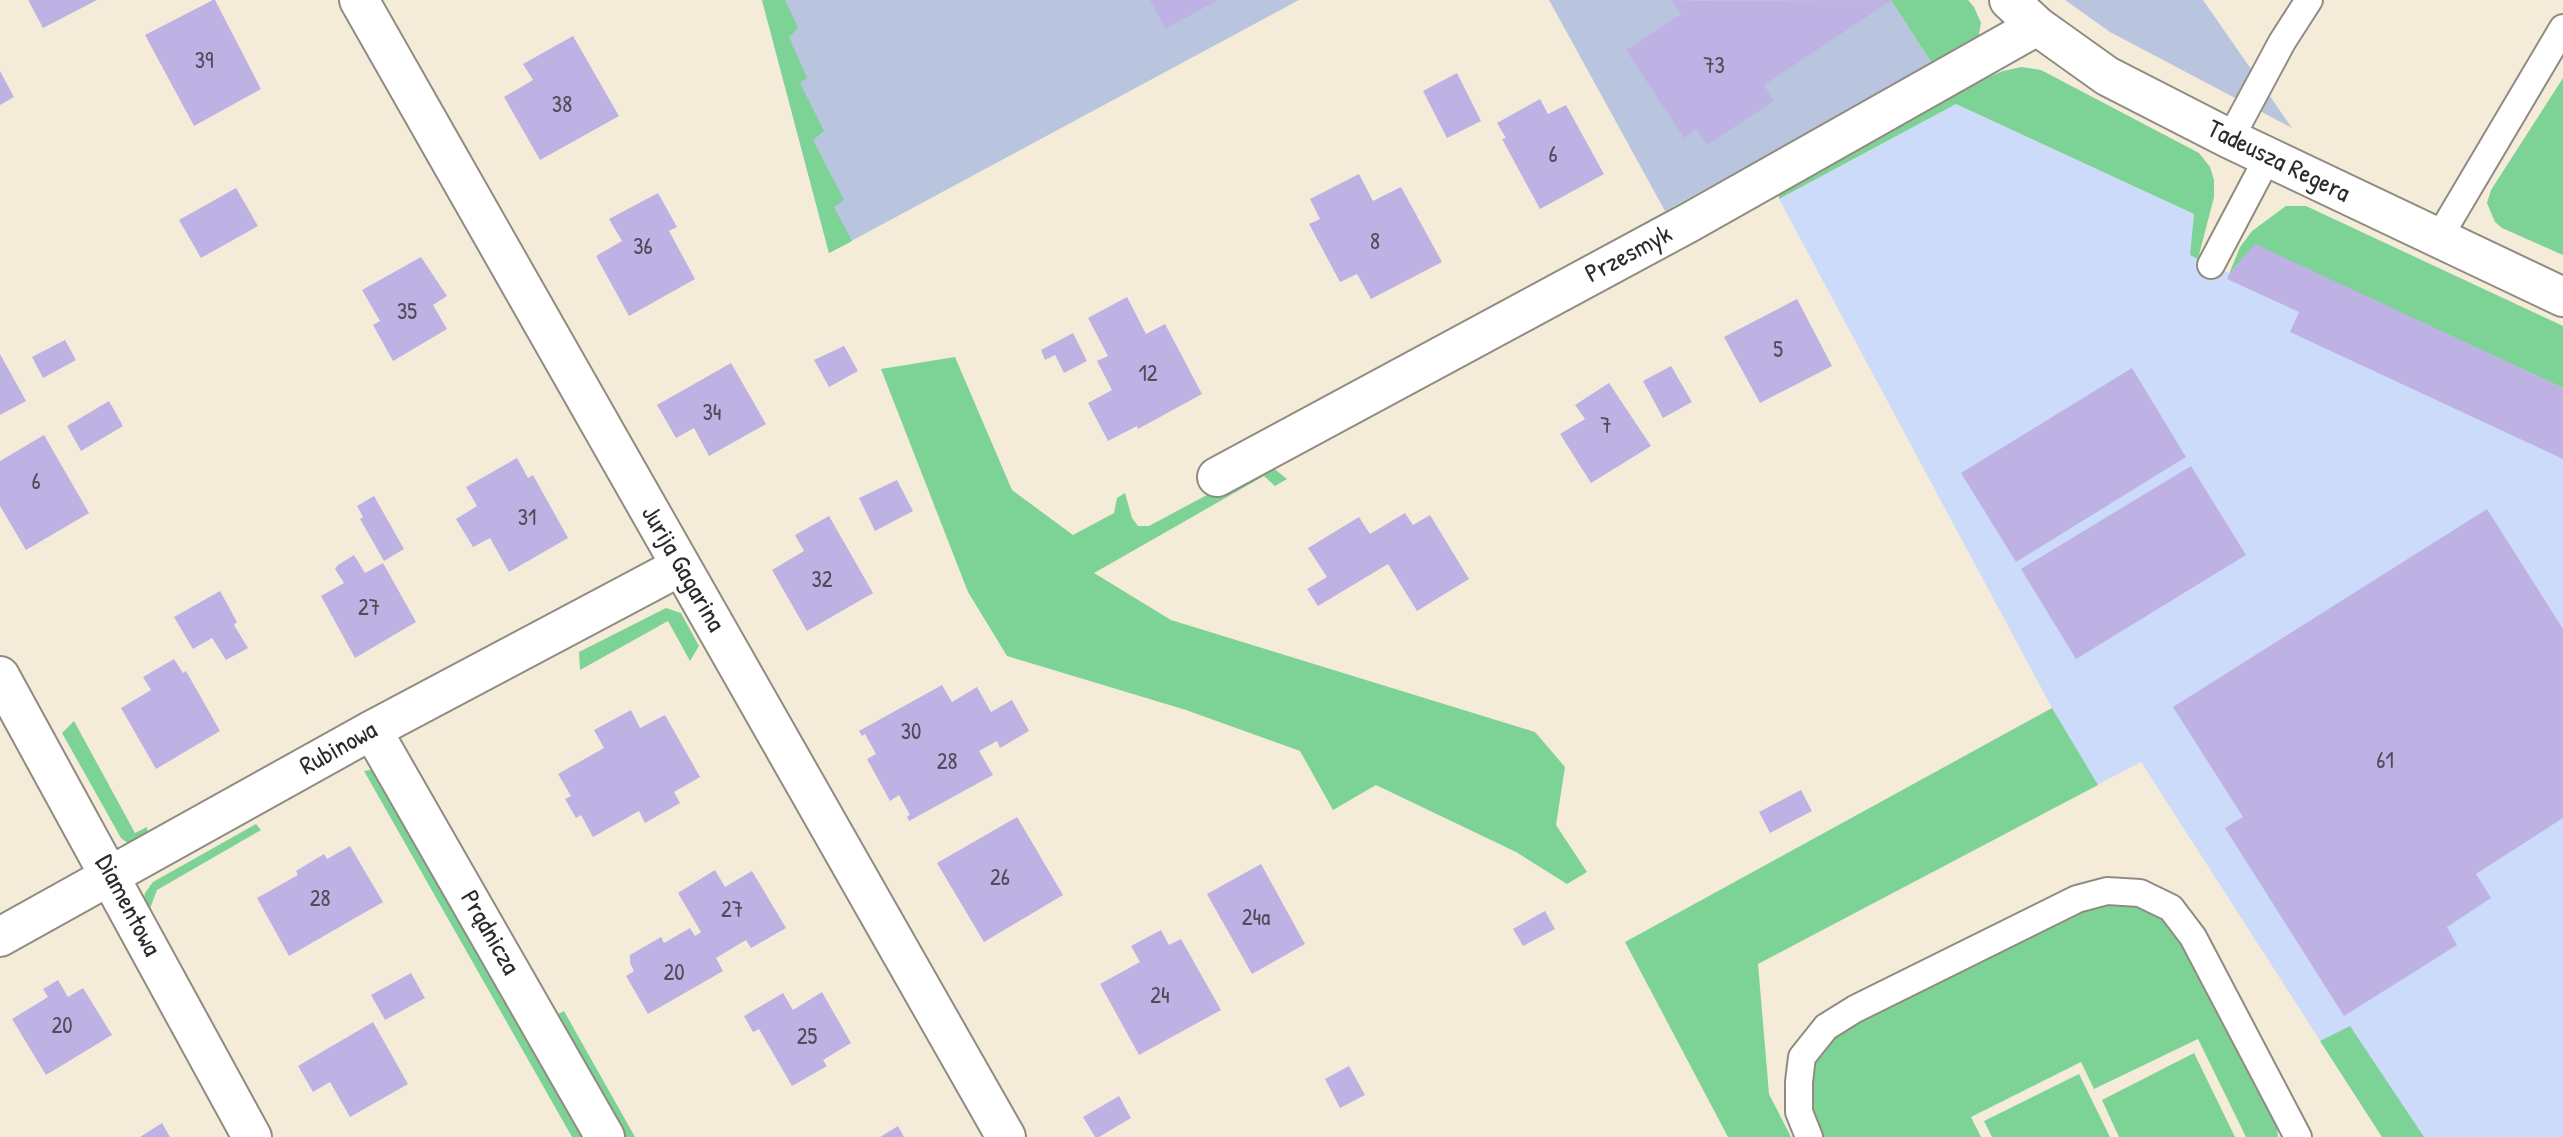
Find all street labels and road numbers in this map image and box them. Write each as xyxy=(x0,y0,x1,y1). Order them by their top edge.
street label: Tadeusza Regera xyxy=(2202,114,2354,210)
street label: Przesmyk xyxy=(1580,219,1678,291)
street label: Jurija Gagarina xyxy=(633,500,731,638)
street label: Rubinowa xyxy=(295,715,383,783)
street label: Diamentowa xyxy=(87,850,167,962)
street label: Prądnicza xyxy=(453,885,525,981)

